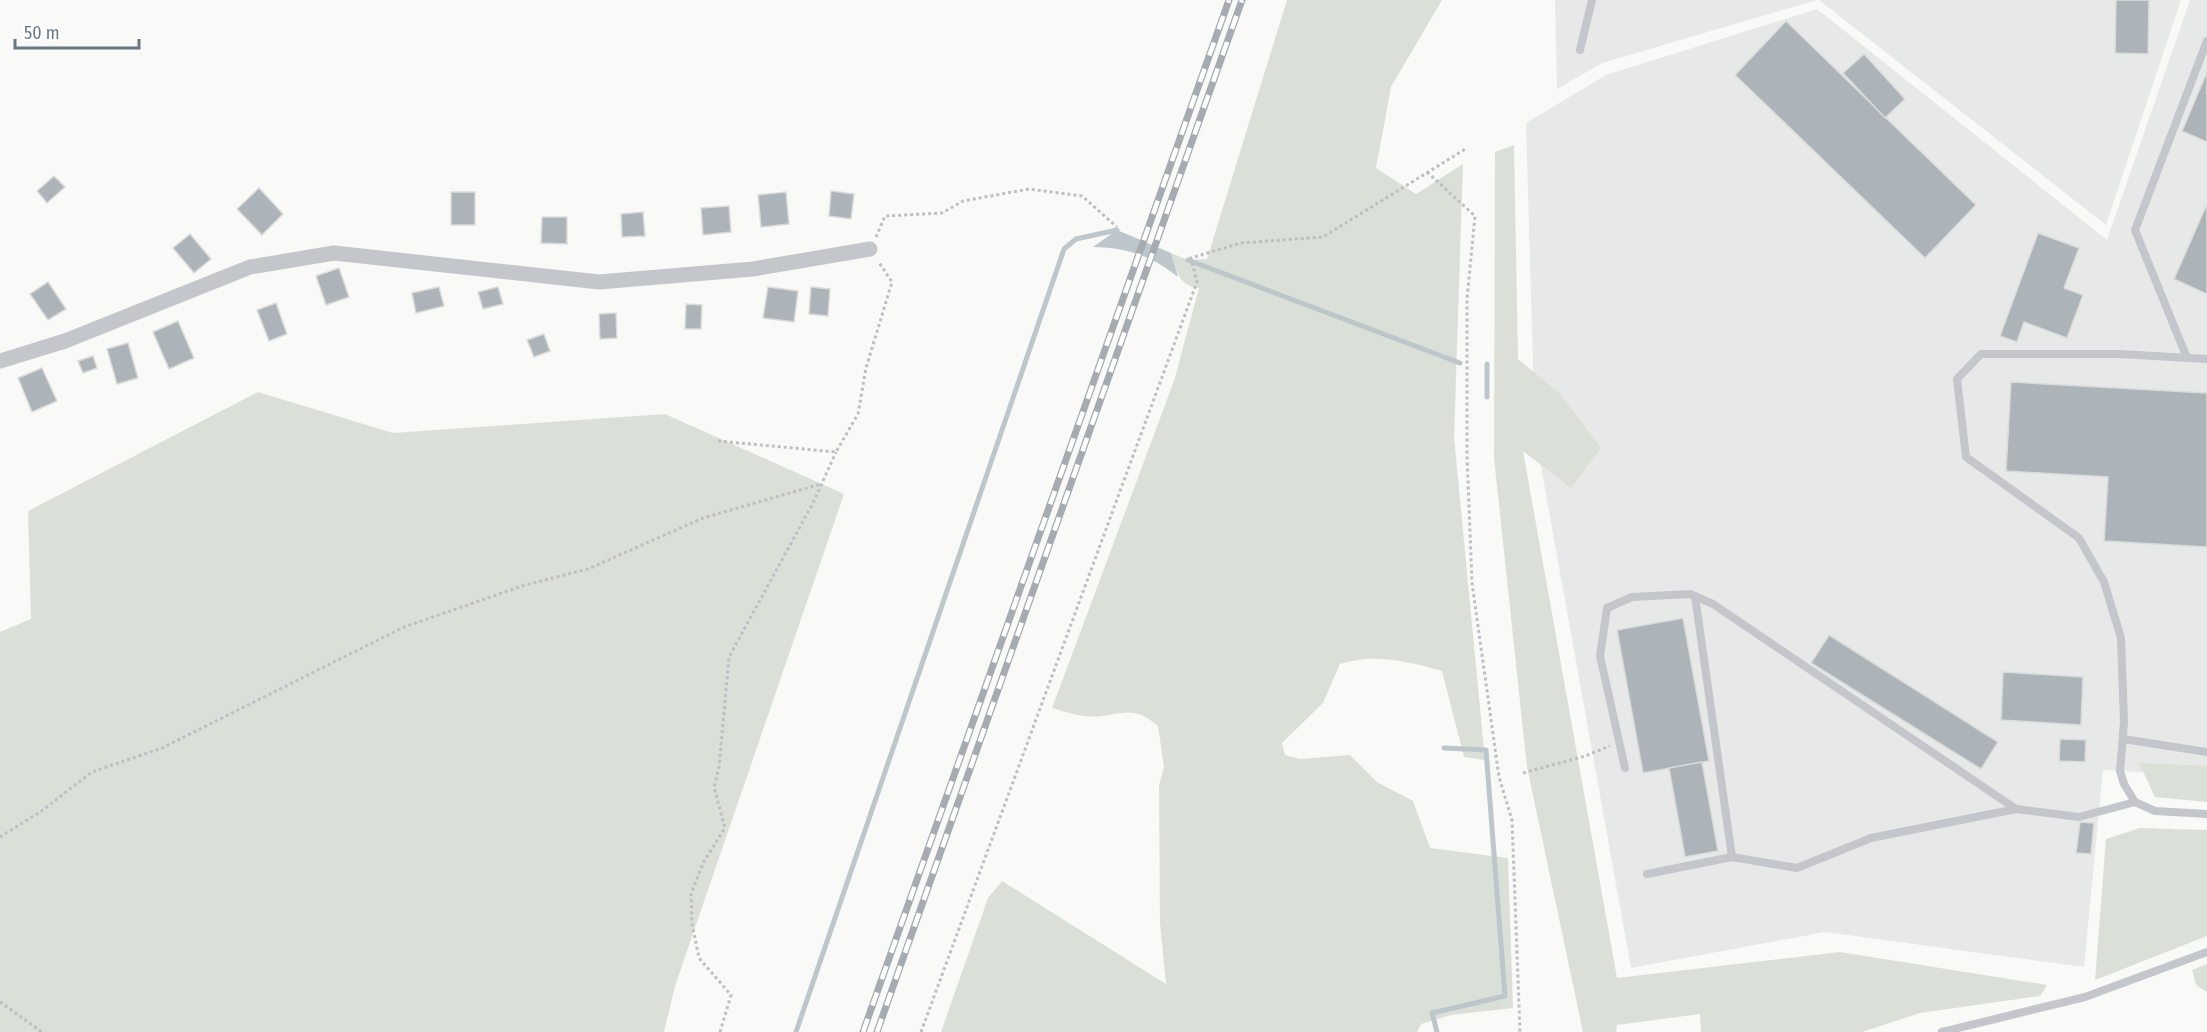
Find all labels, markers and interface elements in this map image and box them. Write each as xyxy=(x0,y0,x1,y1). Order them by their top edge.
scale bar xyxy=(15,12,140,50)
text: 50 m xyxy=(24,22,60,44)

